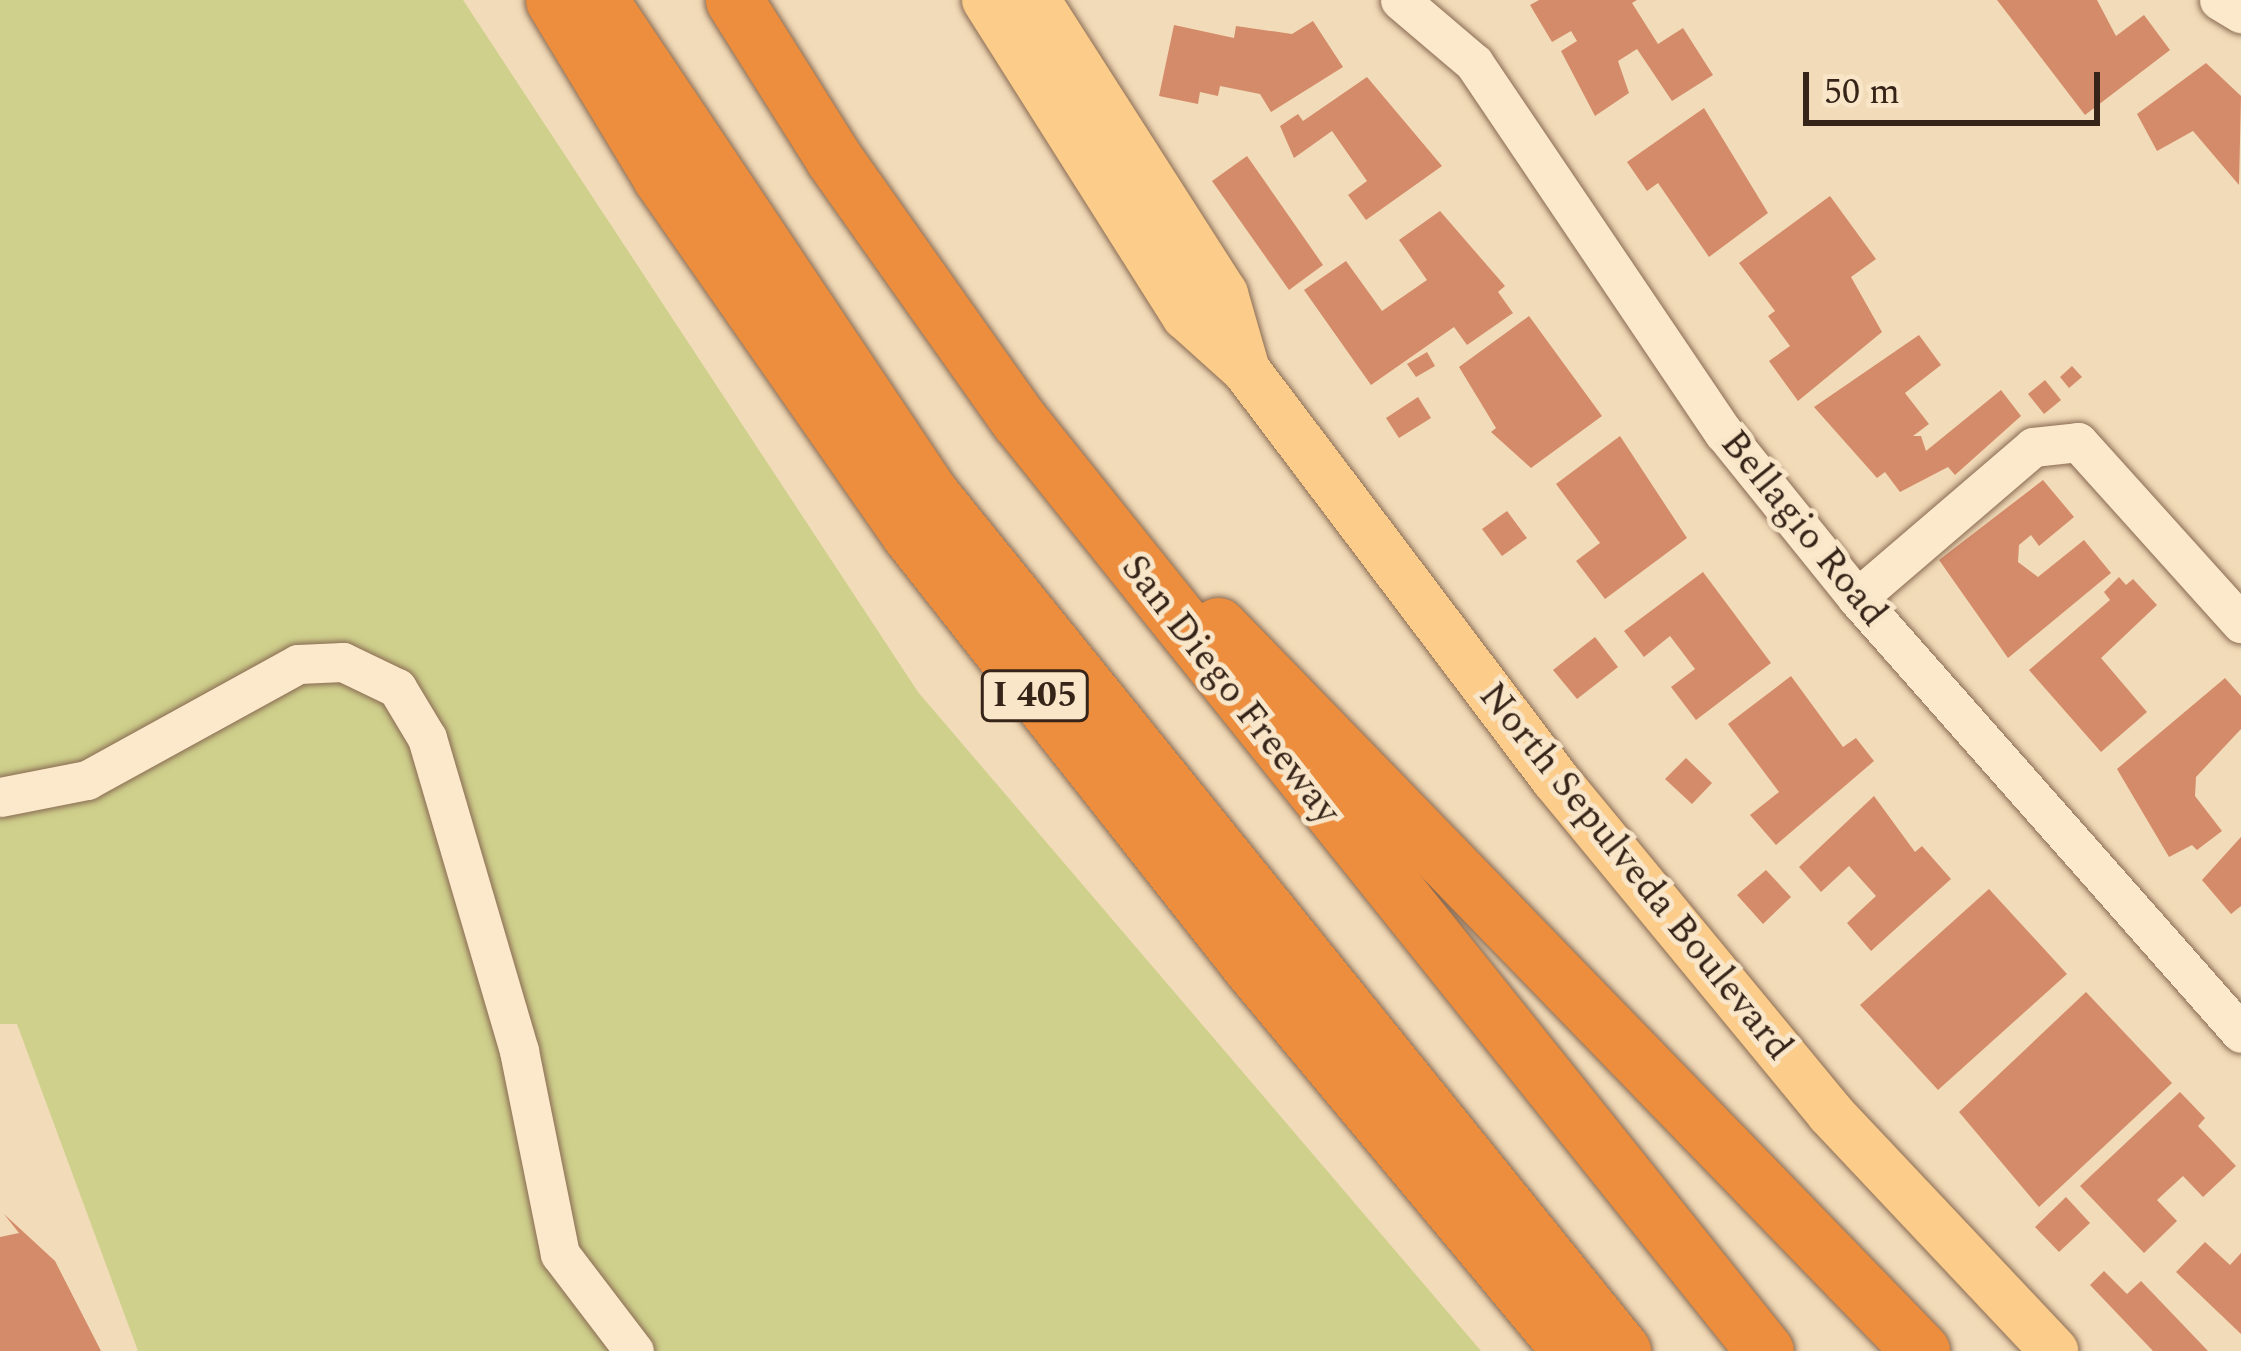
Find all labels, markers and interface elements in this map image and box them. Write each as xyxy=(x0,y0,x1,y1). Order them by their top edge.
scale bar xyxy=(1809,48,2106,122)
text: 50 m xyxy=(1824,65,1900,120)
street label: Bellagio Road xyxy=(1710,421,1896,637)
street label: San Diego Freeway xyxy=(1110,546,1350,834)
road number: I 405 xyxy=(978,666,1092,726)
street label: North Sepulveda Boulevard xyxy=(1468,674,1802,1070)

